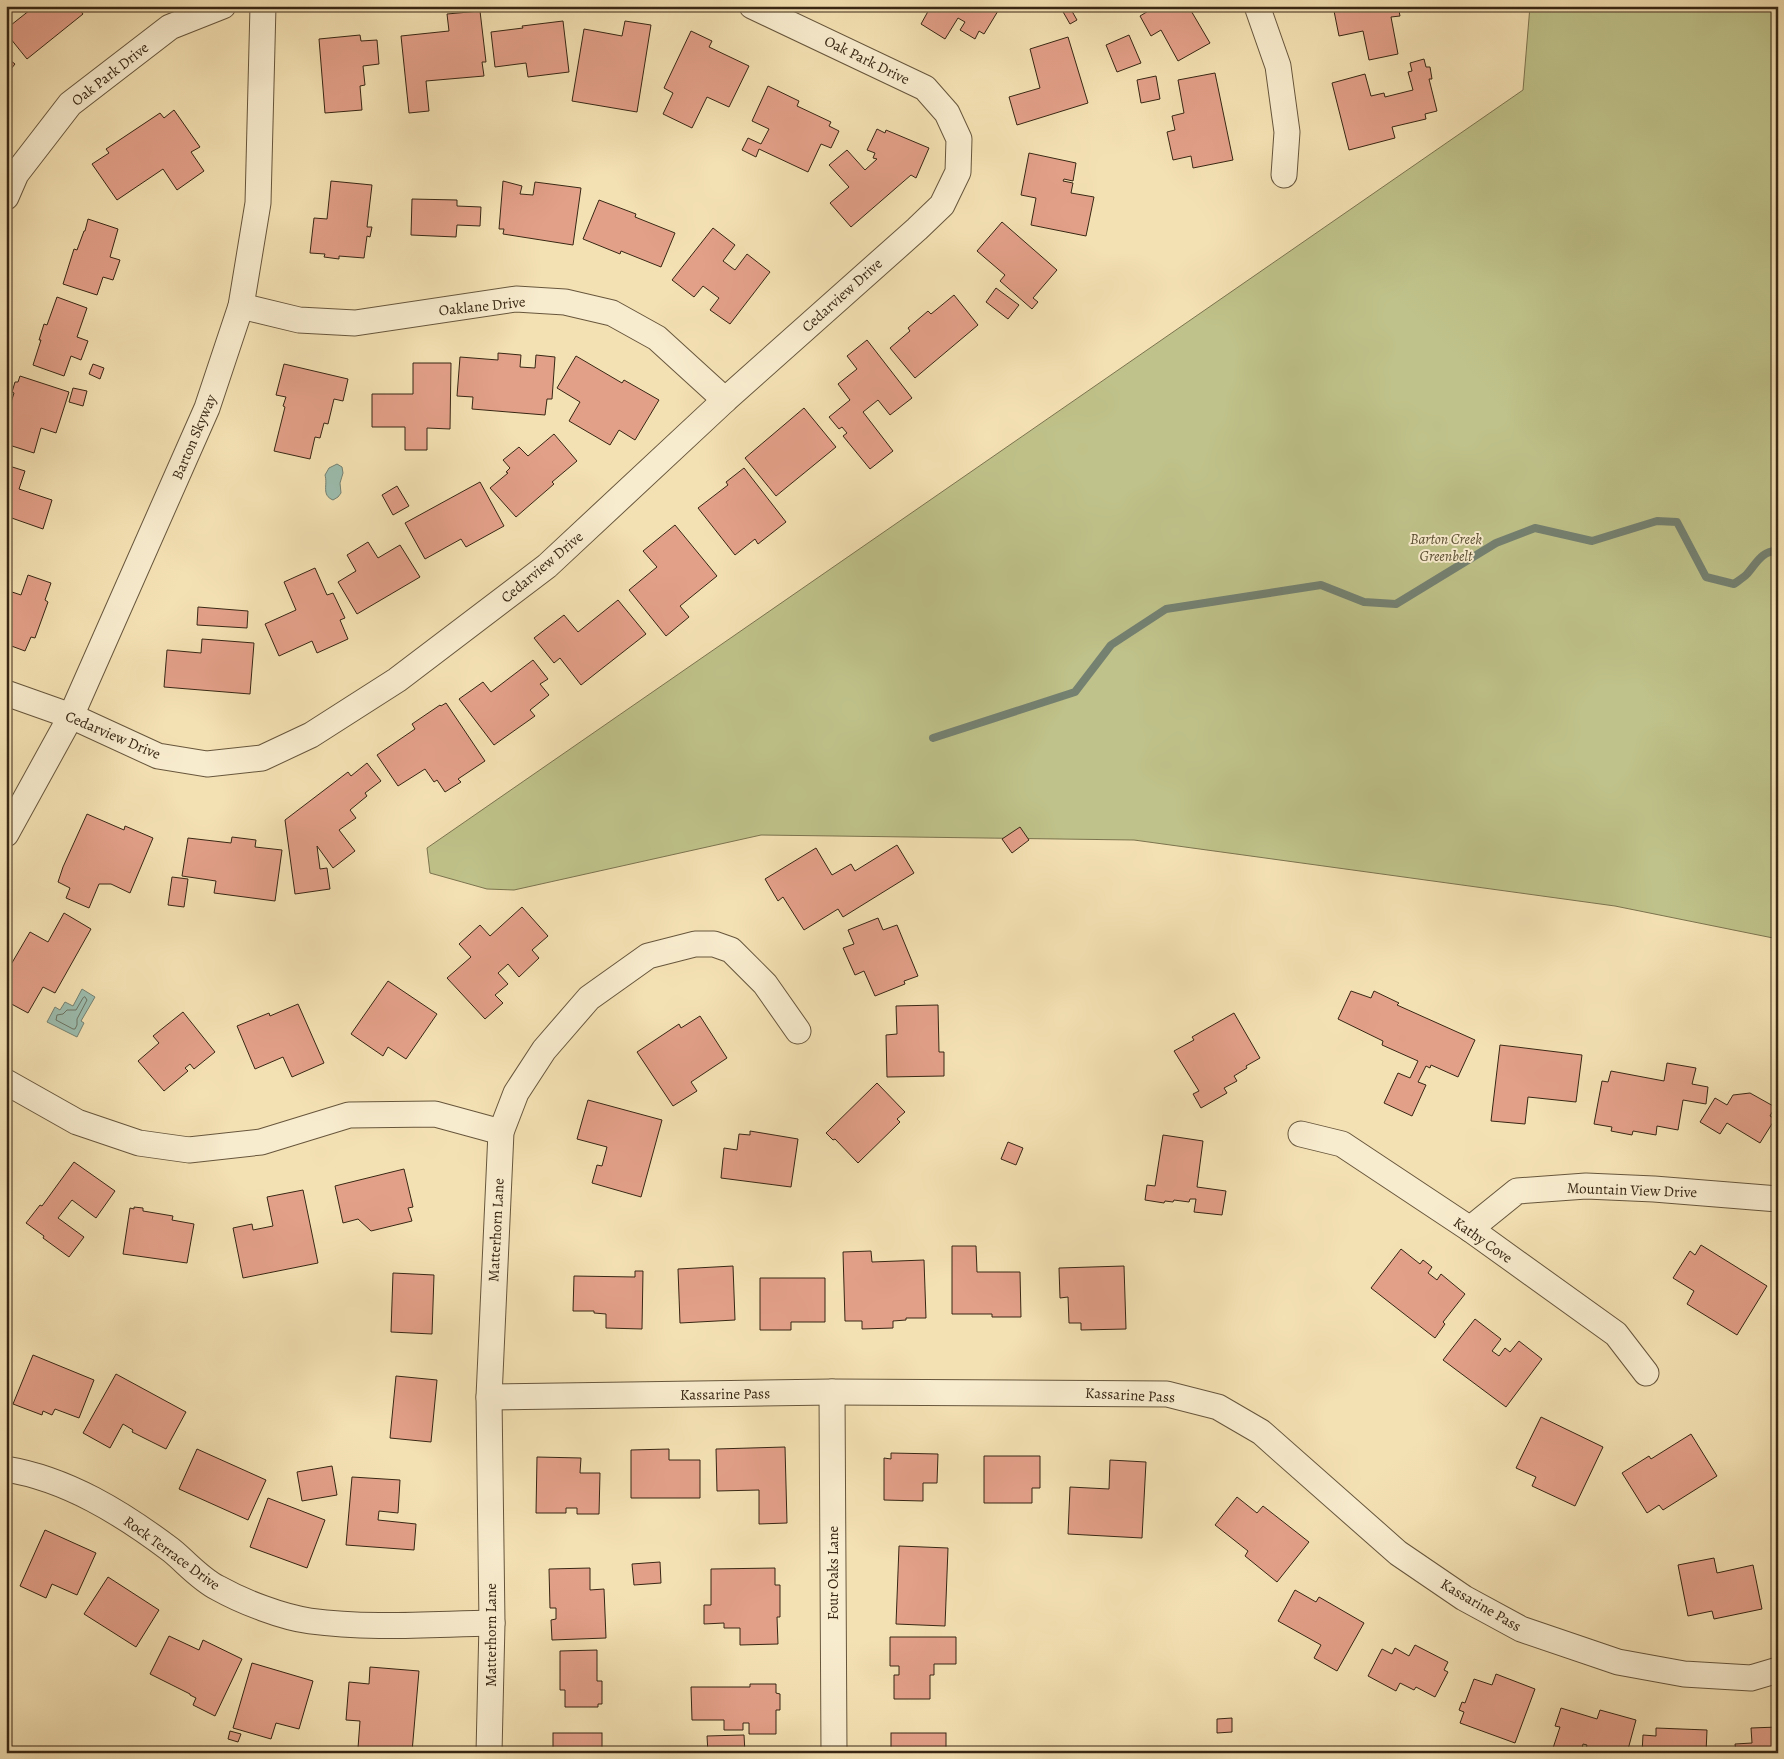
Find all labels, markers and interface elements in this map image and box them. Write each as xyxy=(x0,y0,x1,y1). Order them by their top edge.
street label: Oak Park Drive xyxy=(821,31,913,89)
street label: Oak Park Drive xyxy=(67,37,153,110)
street label: Cedarview Drive xyxy=(798,253,887,336)
street label: Oaklane Drive xyxy=(438,291,527,320)
street label: Barton Skyway xyxy=(167,391,221,483)
street label: Cedarview Drive xyxy=(497,526,588,607)
park label: Barton Creek Greenbelt xyxy=(1410,529,1482,566)
street label: Cedarview Drive xyxy=(62,706,164,764)
street label: Matterhorn Lane xyxy=(483,1177,509,1282)
street label: Mountain View Drive xyxy=(1567,1178,1698,1202)
street label: Kathy Cove xyxy=(1449,1212,1517,1268)
street label: Kassarine Pass xyxy=(680,1383,770,1405)
street label: Kassarine Pass xyxy=(1084,1383,1176,1407)
street label: Rock Terrace Drive xyxy=(120,1511,225,1595)
street label: Four Oaks Lane xyxy=(823,1525,843,1620)
street label: Kassarine Pass xyxy=(1437,1574,1525,1636)
street label: Matterhorn Lane xyxy=(481,1583,501,1687)

